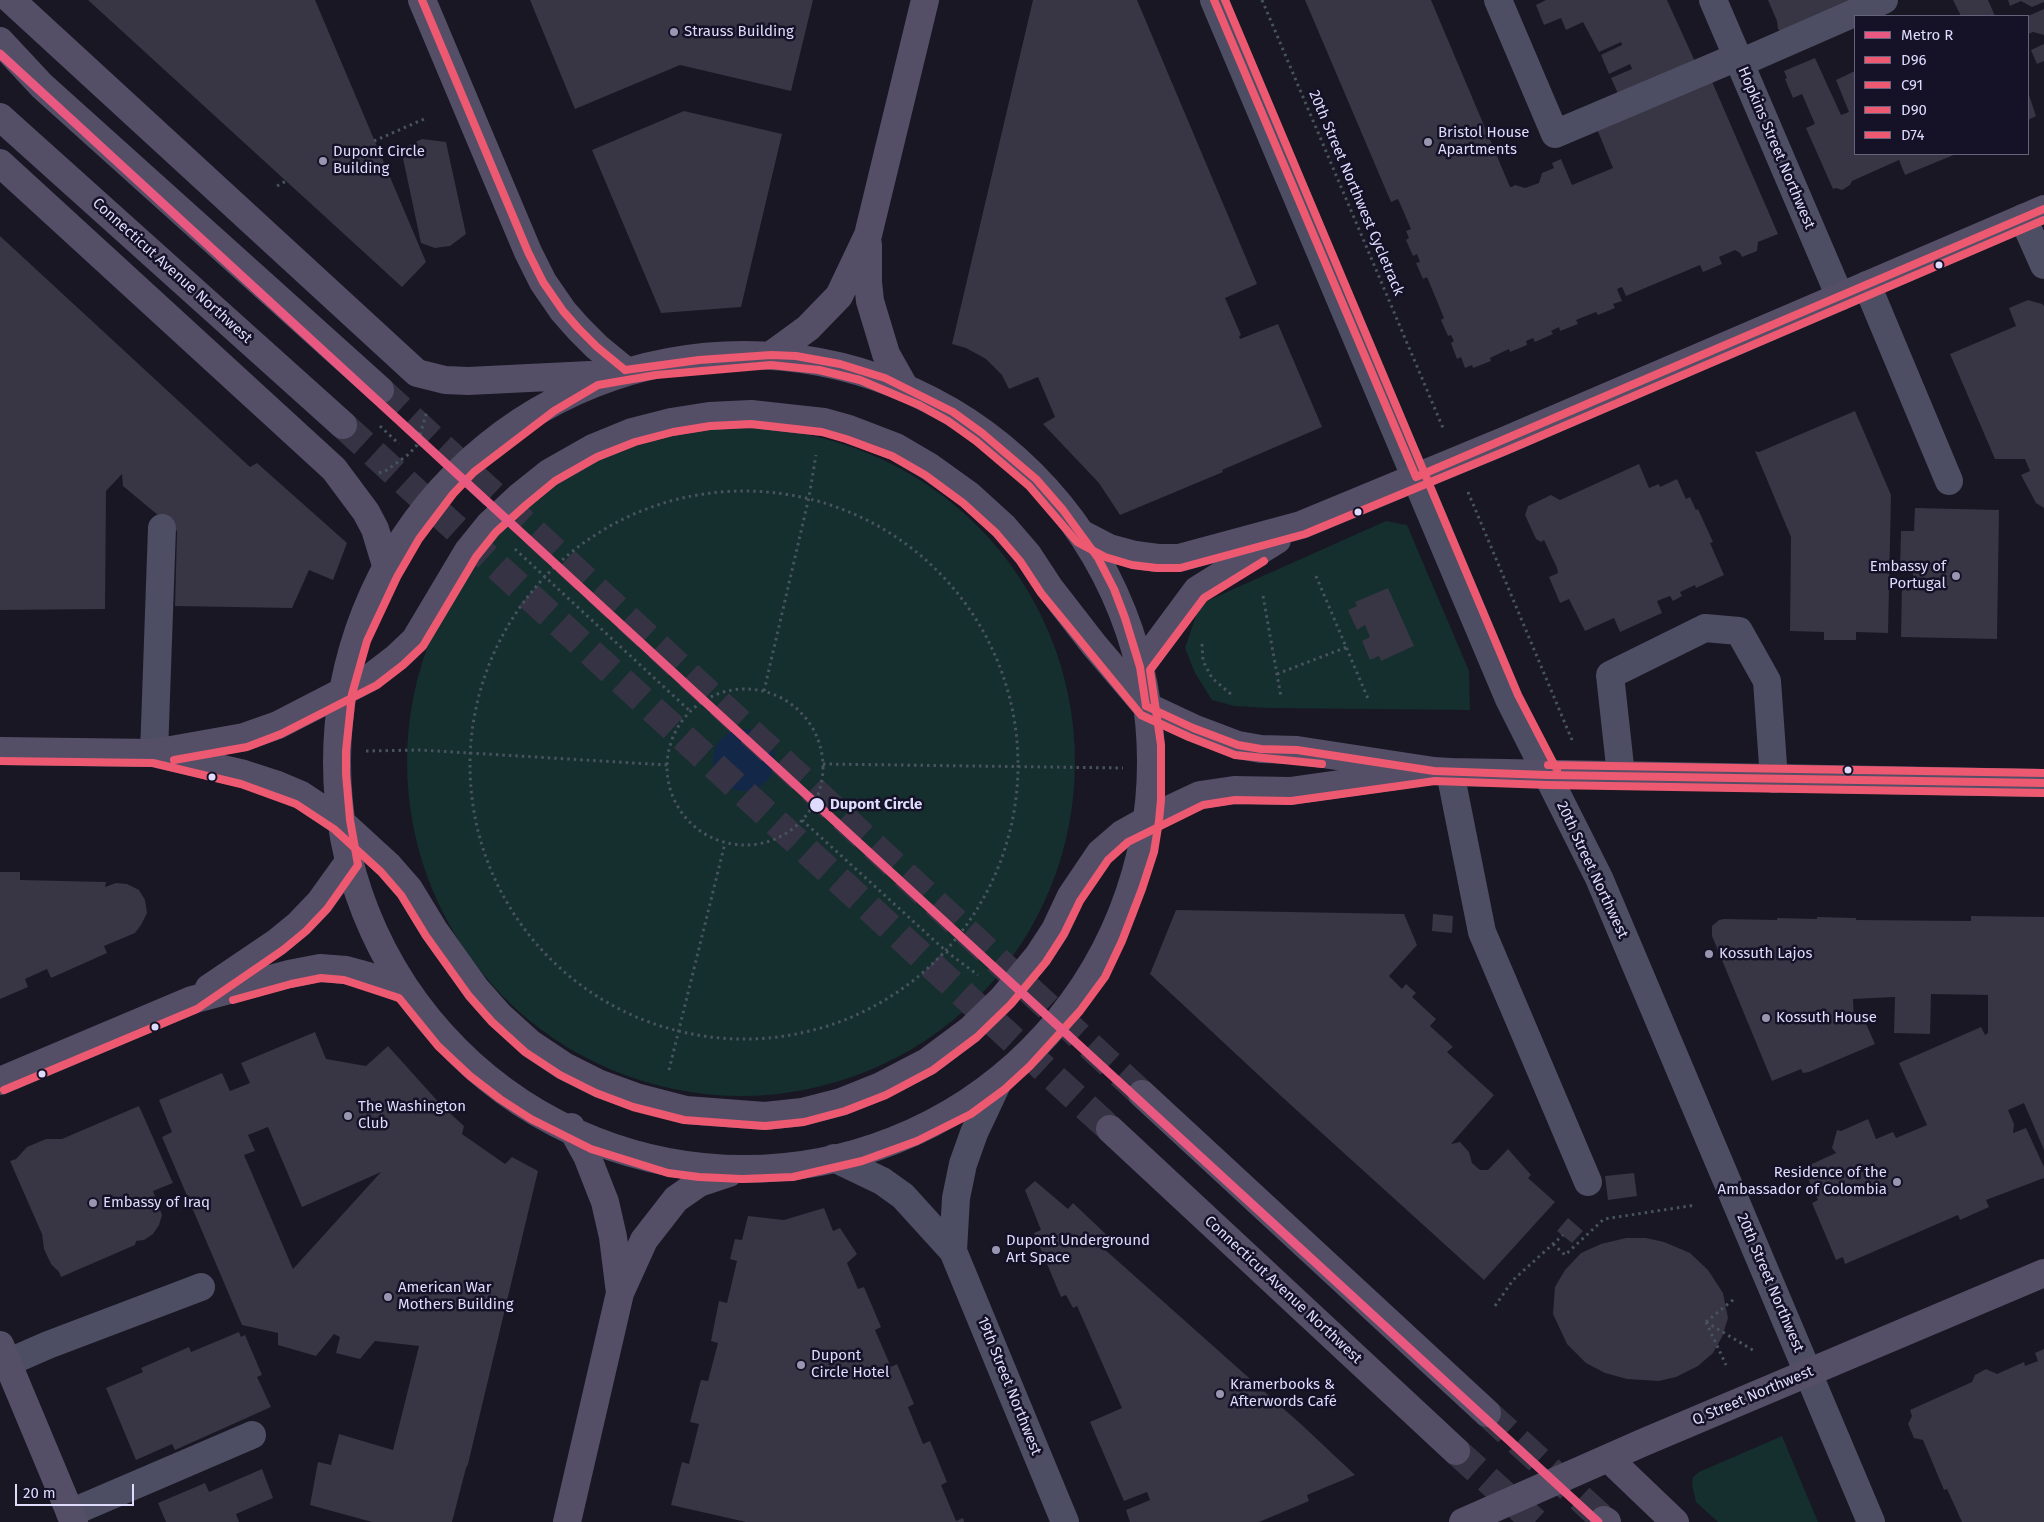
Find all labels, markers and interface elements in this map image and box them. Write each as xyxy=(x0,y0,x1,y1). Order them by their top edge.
legend xyxy=(1854,15,2029,155)
place label: Strauss Building xyxy=(684,23,794,41)
marker: Strauss Building xyxy=(668,26,680,38)
text: Metro R xyxy=(1901,26,1953,44)
text: D96 xyxy=(1901,51,1927,69)
street label: Hopkins Street Northwest xyxy=(1734,64,1818,232)
text: C91 xyxy=(1901,76,1923,94)
street label: 20th Street Northwest Cycletrack xyxy=(1304,88,1408,298)
text: D90 xyxy=(1901,101,1927,119)
place label: Bristol House Apartments xyxy=(1438,124,1529,159)
text: D74 xyxy=(1901,126,1924,144)
marker: Bristol House Apartments xyxy=(1422,136,1434,148)
place label: Dupont Circle Building xyxy=(333,143,425,178)
marker: Dupont Circle Building xyxy=(317,155,329,167)
street label: Connecticut Avenue Northwest xyxy=(88,194,256,348)
unlabelled marker xyxy=(1934,260,1944,270)
unlabelled marker xyxy=(1353,507,1363,517)
place label: Embassy of Portugal xyxy=(1870,558,1946,593)
marker: Embassy of Portugal xyxy=(1950,570,1962,582)
unlabelled marker xyxy=(1843,765,1853,775)
unlabelled marker xyxy=(207,772,217,782)
marker: Dupont Circle xyxy=(808,796,826,814)
place label: Dupont Circle xyxy=(830,796,922,814)
street label: 20th Street Northwest xyxy=(1552,799,1632,941)
place label: Kossuth Lajos xyxy=(1719,945,1812,963)
marker: Kossuth Lajos xyxy=(1703,948,1715,960)
place label: Kossuth House xyxy=(1776,1009,1877,1027)
marker: Kossuth House xyxy=(1760,1012,1772,1024)
unlabelled marker xyxy=(150,1022,160,1032)
unlabelled marker xyxy=(37,1069,47,1079)
place label: The Washington Club xyxy=(358,1098,466,1133)
marker: The Washington Club xyxy=(342,1110,354,1122)
place label: Residence of the Ambassador of Colombia xyxy=(1718,1164,1887,1199)
marker: Residence of the Ambassador of Colombia xyxy=(1891,1176,1903,1188)
place label: Embassy of Iraq xyxy=(103,1194,210,1212)
marker: Embassy of Iraq xyxy=(87,1197,99,1209)
street label: 20th Street Northwest xyxy=(1733,1211,1807,1355)
street label: Connecticut Avenue Northwest xyxy=(1201,1212,1365,1368)
place label: Dupont Underground Art Space xyxy=(1006,1232,1150,1267)
marker: Dupont Underground Art Space xyxy=(990,1244,1002,1256)
place label: American War Mothers Building xyxy=(398,1279,514,1314)
marker: American War Mothers Building xyxy=(382,1291,394,1303)
street label: 19th Street Northwest xyxy=(973,1314,1045,1458)
place label: Dupont Circle Hotel xyxy=(811,1347,889,1382)
marker: Dupont Circle Hotel xyxy=(795,1359,807,1371)
street label: Q Street Northwest xyxy=(1690,1362,1816,1430)
place label: Kramerbooks & Afterwords Café xyxy=(1230,1376,1337,1411)
marker: Kramerbooks & Afterwords Café xyxy=(1214,1388,1226,1400)
scale bar xyxy=(18,1474,136,1506)
text: 20 m xyxy=(23,1484,56,1502)

